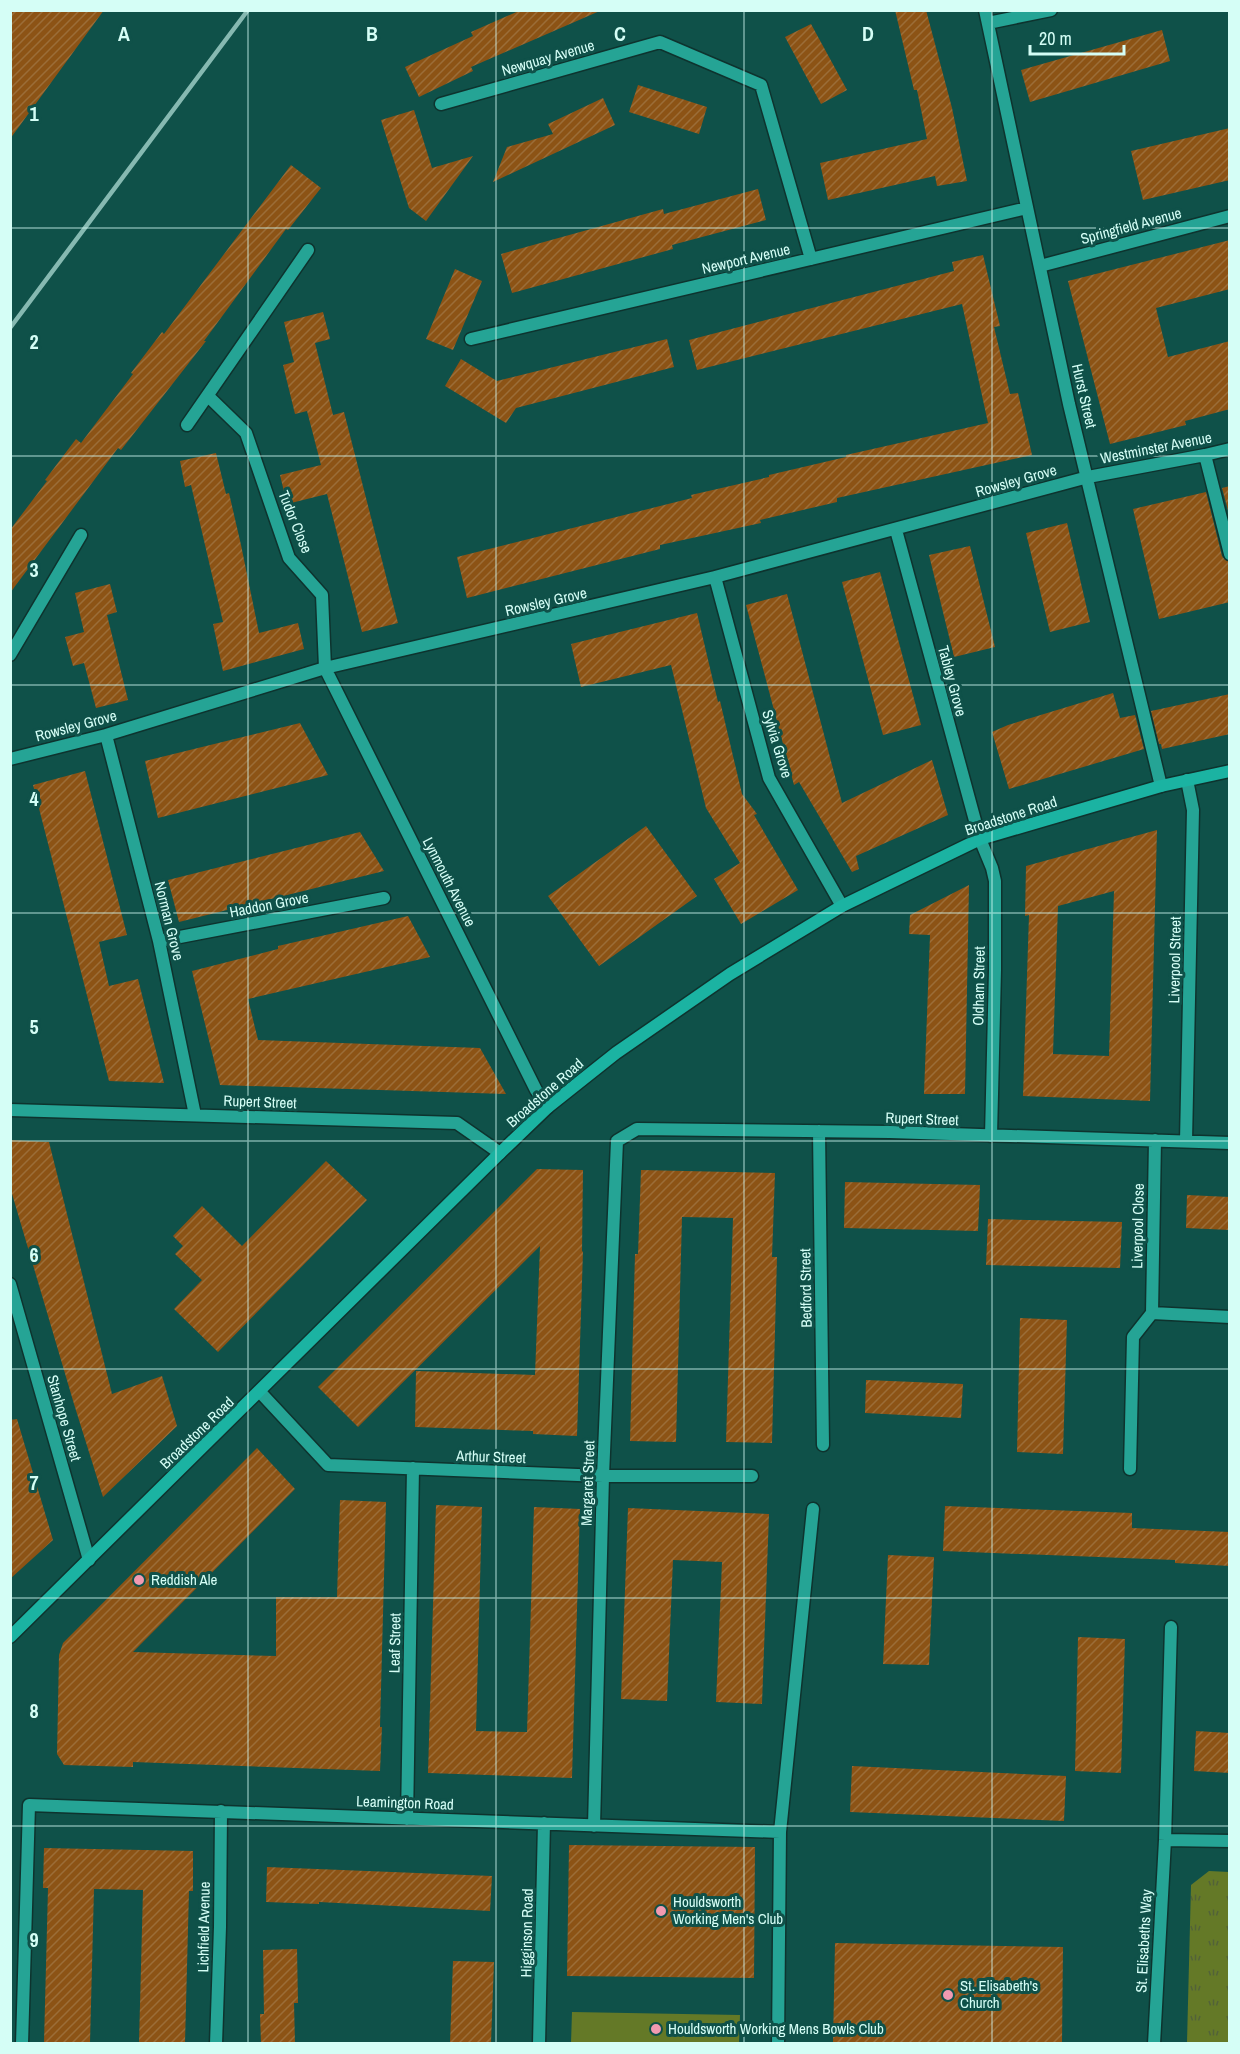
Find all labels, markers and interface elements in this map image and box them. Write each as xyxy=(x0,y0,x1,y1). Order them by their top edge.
scale bar xyxy=(1030,18,1124,56)
text: A xyxy=(118,20,130,47)
text: B xyxy=(366,20,378,47)
text: C xyxy=(614,20,626,47)
text: D xyxy=(862,20,874,47)
text: 20 m xyxy=(1039,26,1072,51)
street label: Newquay Avenue xyxy=(499,34,597,81)
text: 1 xyxy=(29,100,39,127)
street label: Springfield Avenue xyxy=(1078,202,1184,249)
street label: Newport Avenue xyxy=(700,238,792,279)
text: 2 xyxy=(29,328,39,355)
street label: Hurst Street xyxy=(1067,362,1102,431)
street label: Westminster Avenue xyxy=(1098,426,1214,469)
street label: Rowsley Grove xyxy=(973,459,1059,502)
street label: Tudor Close xyxy=(273,487,318,556)
text: 3 xyxy=(29,556,39,583)
street label: Rowsley Grove xyxy=(503,582,589,621)
street label: Tabley Grove xyxy=(933,643,972,719)
street label: Rowsley Grove xyxy=(33,705,119,746)
street label: Sylvia Grove xyxy=(757,707,798,781)
text: 4 xyxy=(29,785,39,812)
street label: Broadstone Road xyxy=(962,791,1060,840)
street label: Lynmouth Avenue xyxy=(418,833,481,930)
street label: Norman Grove xyxy=(150,879,189,963)
street label: Haddon Grove xyxy=(228,887,310,922)
street label: Liverpool Street xyxy=(1163,916,1186,1004)
street label: Oldham Street xyxy=(967,946,990,1026)
text: 5 xyxy=(29,1013,39,1040)
street label: Broadstone Road xyxy=(502,1053,588,1132)
street label: Rupert Street xyxy=(223,1090,298,1113)
street label: Rupert Street xyxy=(885,1107,960,1130)
street label: Liverpool Close xyxy=(1126,1183,1149,1269)
text: 6 xyxy=(29,1241,39,1268)
street label: Bedford Street xyxy=(794,1248,817,1328)
street label: Stanhope Street xyxy=(42,1372,87,1464)
street label: Broadstone Road xyxy=(155,1392,238,1473)
street label: Margaret Street xyxy=(576,1439,600,1526)
street label: Arthur Street xyxy=(455,1445,527,1468)
text: 7 xyxy=(29,1469,39,1496)
place label: Reddish Ale xyxy=(151,1569,217,1590)
marker: Reddish Ale xyxy=(132,1573,146,1587)
street label: Leaf Street xyxy=(383,1612,406,1673)
text: 8 xyxy=(29,1697,39,1724)
street label: Leamington Road xyxy=(356,1790,454,1815)
street label: Lichfield Avenue xyxy=(192,1881,215,1973)
street label: Higginson Road xyxy=(515,1888,538,1978)
street label: St. Elisabeths Way xyxy=(1130,1888,1157,1993)
place label: Houldsworth Working Men's Club xyxy=(673,1891,783,1929)
marker: Houldsworth Working Men's Club xyxy=(654,1904,668,1918)
text: 9 xyxy=(29,1926,39,1953)
place label: St. Elisabeth's Church xyxy=(960,1975,1038,2013)
marker: St. Elisabeth's Church xyxy=(941,1988,955,2002)
place label: Houldsworth Working Mens Bowls Club xyxy=(668,2018,884,2039)
marker: Houldsworth Working Mens Bowls Club xyxy=(649,2022,663,2036)

